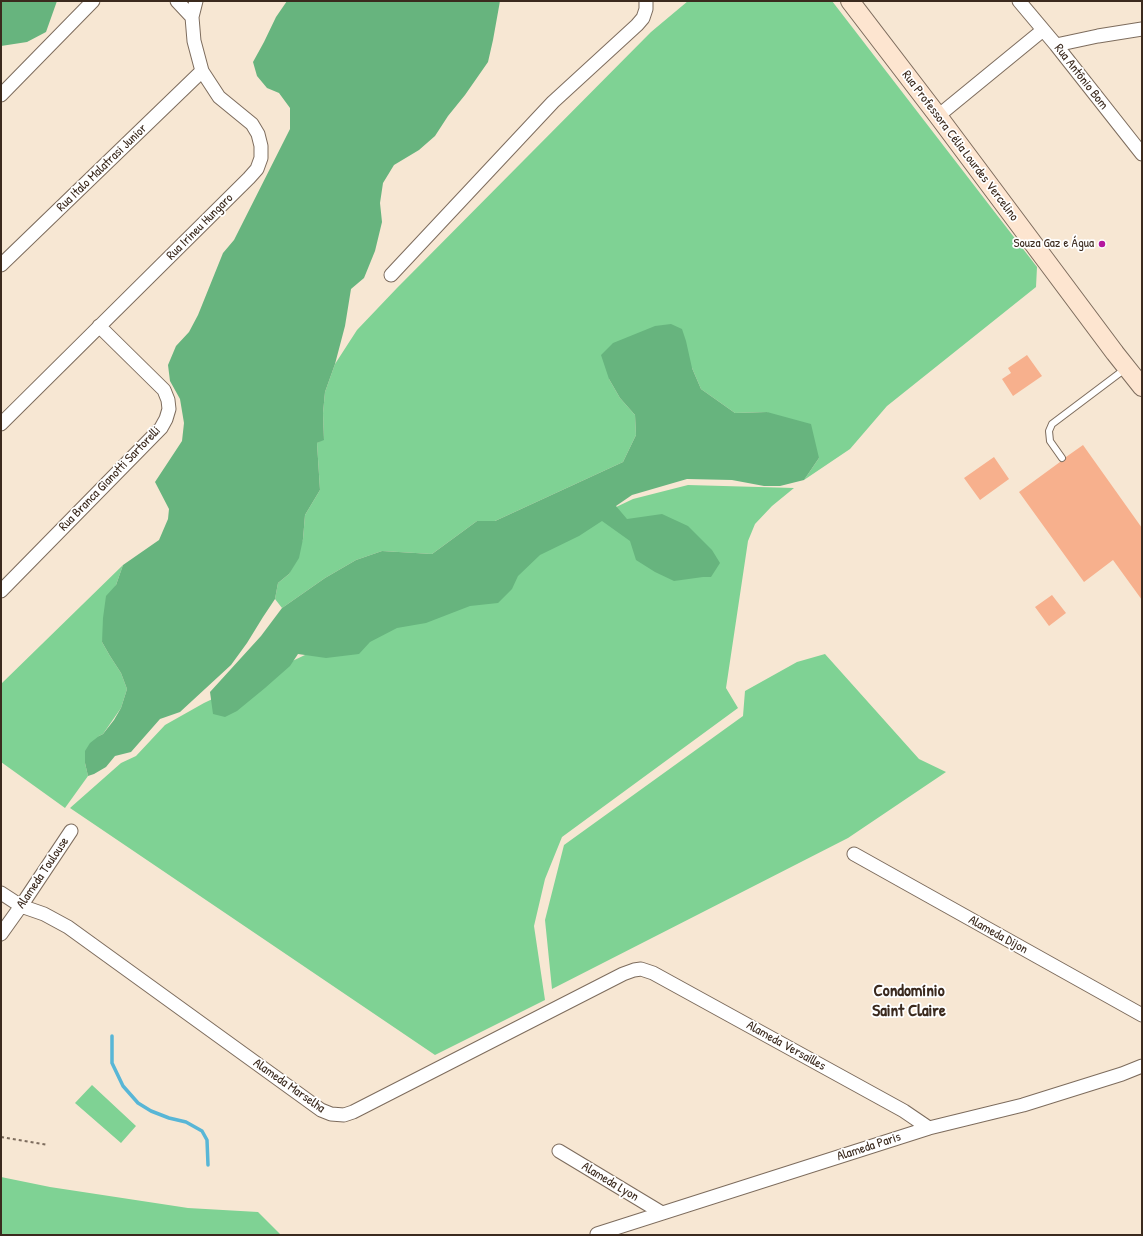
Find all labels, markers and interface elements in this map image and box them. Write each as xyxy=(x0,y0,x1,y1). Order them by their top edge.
street label: Rua Antônio Bom xyxy=(1051,41,1111,113)
street label: Rua Professora Célia Lourdes Vercelino xyxy=(898,68,1022,224)
street label: Rua Italo Malatrasi Junior xyxy=(54,121,150,215)
street label: Rua Irineu Hungaro xyxy=(163,190,237,264)
place label: Souza Gaz e Água xyxy=(1013,236,1094,252)
marker: Souza Gaz e Água xyxy=(1097,239,1107,249)
street label: Rua Branca Gianotti Sartorelli xyxy=(56,423,164,535)
street label: Alameda Toulouse xyxy=(13,834,73,912)
street label: Alameda Dijon xyxy=(966,912,1030,958)
district label: Condomínio Saint Claire xyxy=(872,981,946,1021)
street label: Alameda Versailles xyxy=(744,1018,828,1074)
street label: Alameda Marselha xyxy=(250,1055,328,1117)
street label: Alameda Paris xyxy=(835,1129,903,1165)
street label: Alameda Lyon xyxy=(579,1159,641,1205)

